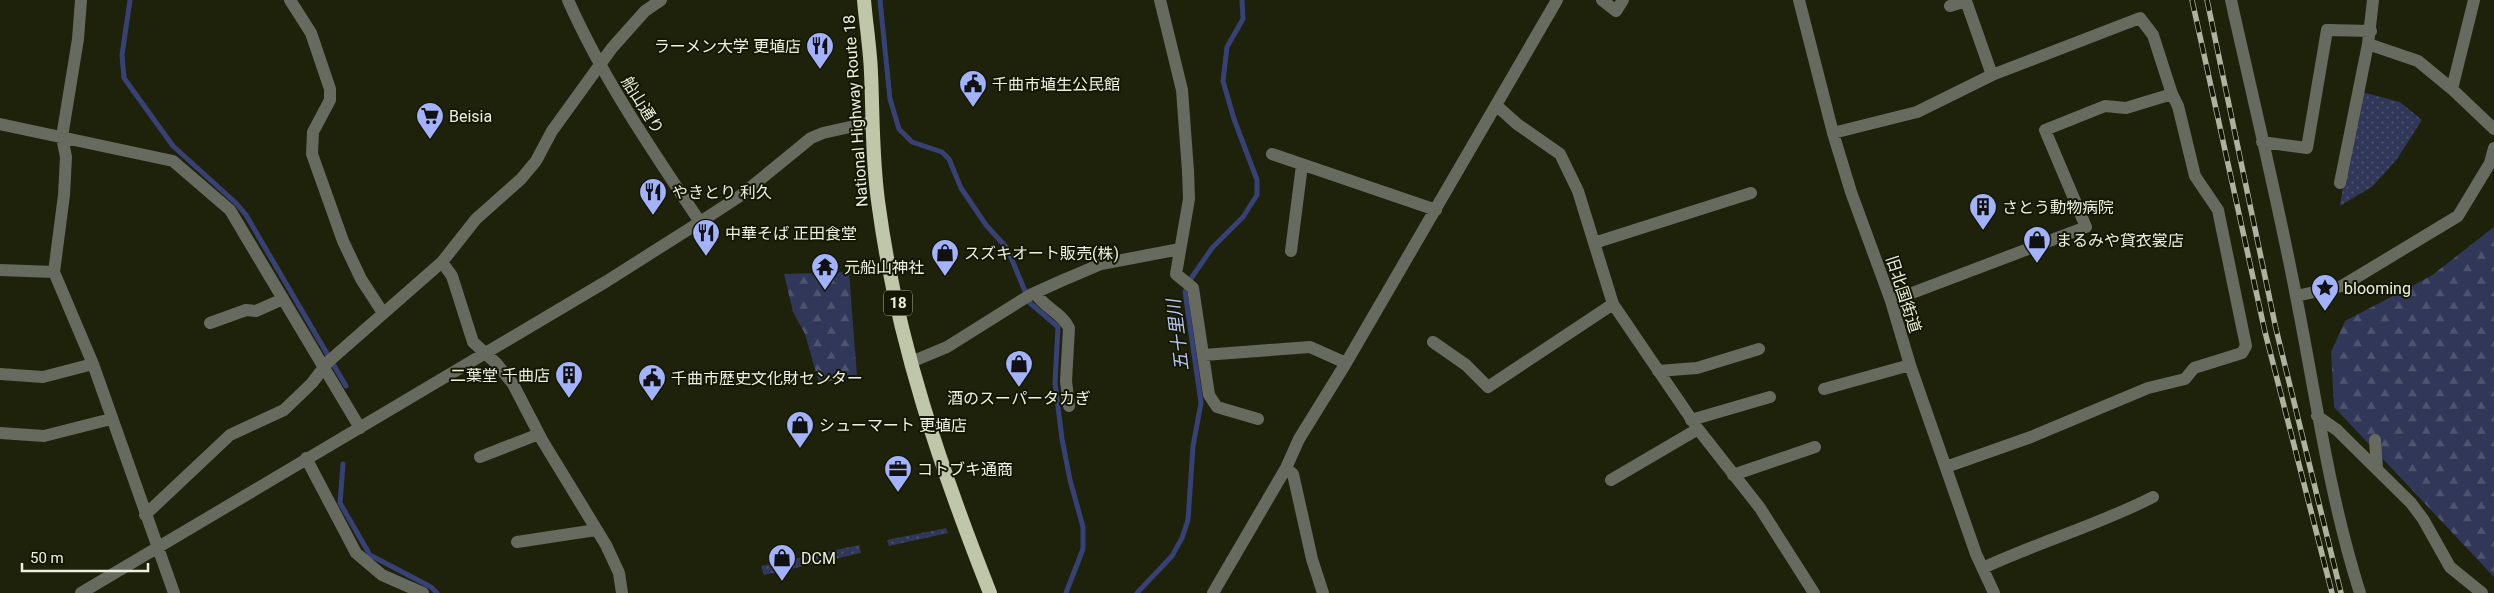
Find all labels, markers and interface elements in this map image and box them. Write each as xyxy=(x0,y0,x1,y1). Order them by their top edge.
street label: National Highway Route 18 xyxy=(839,14,872,208)
restaurant icon: ラーメン大学 更埴店 xyxy=(805,31,835,70)
place label: ラーメン大学 更埴店 xyxy=(654,37,801,56)
public building icon: 千曲市埴生公民館 xyxy=(958,69,988,108)
street label: 船山通り xyxy=(618,73,668,137)
place label: 千曲市埴生公民館 xyxy=(992,75,1120,94)
supermarket icon: Beisia xyxy=(415,101,445,140)
place label: Beisia xyxy=(449,107,492,126)
restaurant icon: やきとり 利久 xyxy=(638,177,668,216)
place label: やきとり 利久 xyxy=(672,183,772,202)
building icon: さとう動物病院 xyxy=(1968,192,1998,231)
place label: さとう動物病院 xyxy=(2002,198,2114,217)
restaurant icon: 中華そば 正田食堂 xyxy=(691,218,721,257)
place label: 中華そば 正田食堂 xyxy=(725,224,857,243)
shop icon: まるみや貸衣裳店 xyxy=(2022,225,2052,264)
place label: まるみや貸衣裳店 xyxy=(2056,231,2184,250)
shop icon: スズキオート販売(株) xyxy=(930,238,960,277)
place label: スズキオート販売(株) xyxy=(964,244,1119,263)
temple icon: 元船山神社 xyxy=(810,252,840,291)
street label: 旧北国街道 xyxy=(1882,253,1925,335)
place label: 元船山神社 xyxy=(844,258,924,277)
place icon: blooming xyxy=(2310,273,2340,312)
place label: blooming xyxy=(2344,279,2411,298)
road number: 18 xyxy=(884,290,912,316)
water label: 五十里川 xyxy=(1162,296,1192,372)
shop icon: 酒のスーパータカぎ xyxy=(1004,349,1034,388)
building icon: 二葉堂 千曲店 xyxy=(554,360,584,399)
public building icon: 千曲市歴史文化財センター xyxy=(637,363,667,402)
place label: 二葉堂 千曲店 xyxy=(450,366,550,385)
place label: 千曲市歴史文化財センター xyxy=(671,369,863,388)
place label: 酒のスーパータカぎ xyxy=(947,389,1091,408)
shop icon: シューマート 更埴店 xyxy=(785,410,815,449)
place label: シューマート 更埴店 xyxy=(819,416,967,435)
office icon: コトブキ通商 xyxy=(883,454,913,493)
place label: コトブキ通商 xyxy=(917,460,1013,479)
scale bar xyxy=(22,540,149,572)
shop icon: DCM xyxy=(767,543,797,582)
text: 50 m xyxy=(30,549,64,567)
place label: DCM xyxy=(801,549,836,568)

